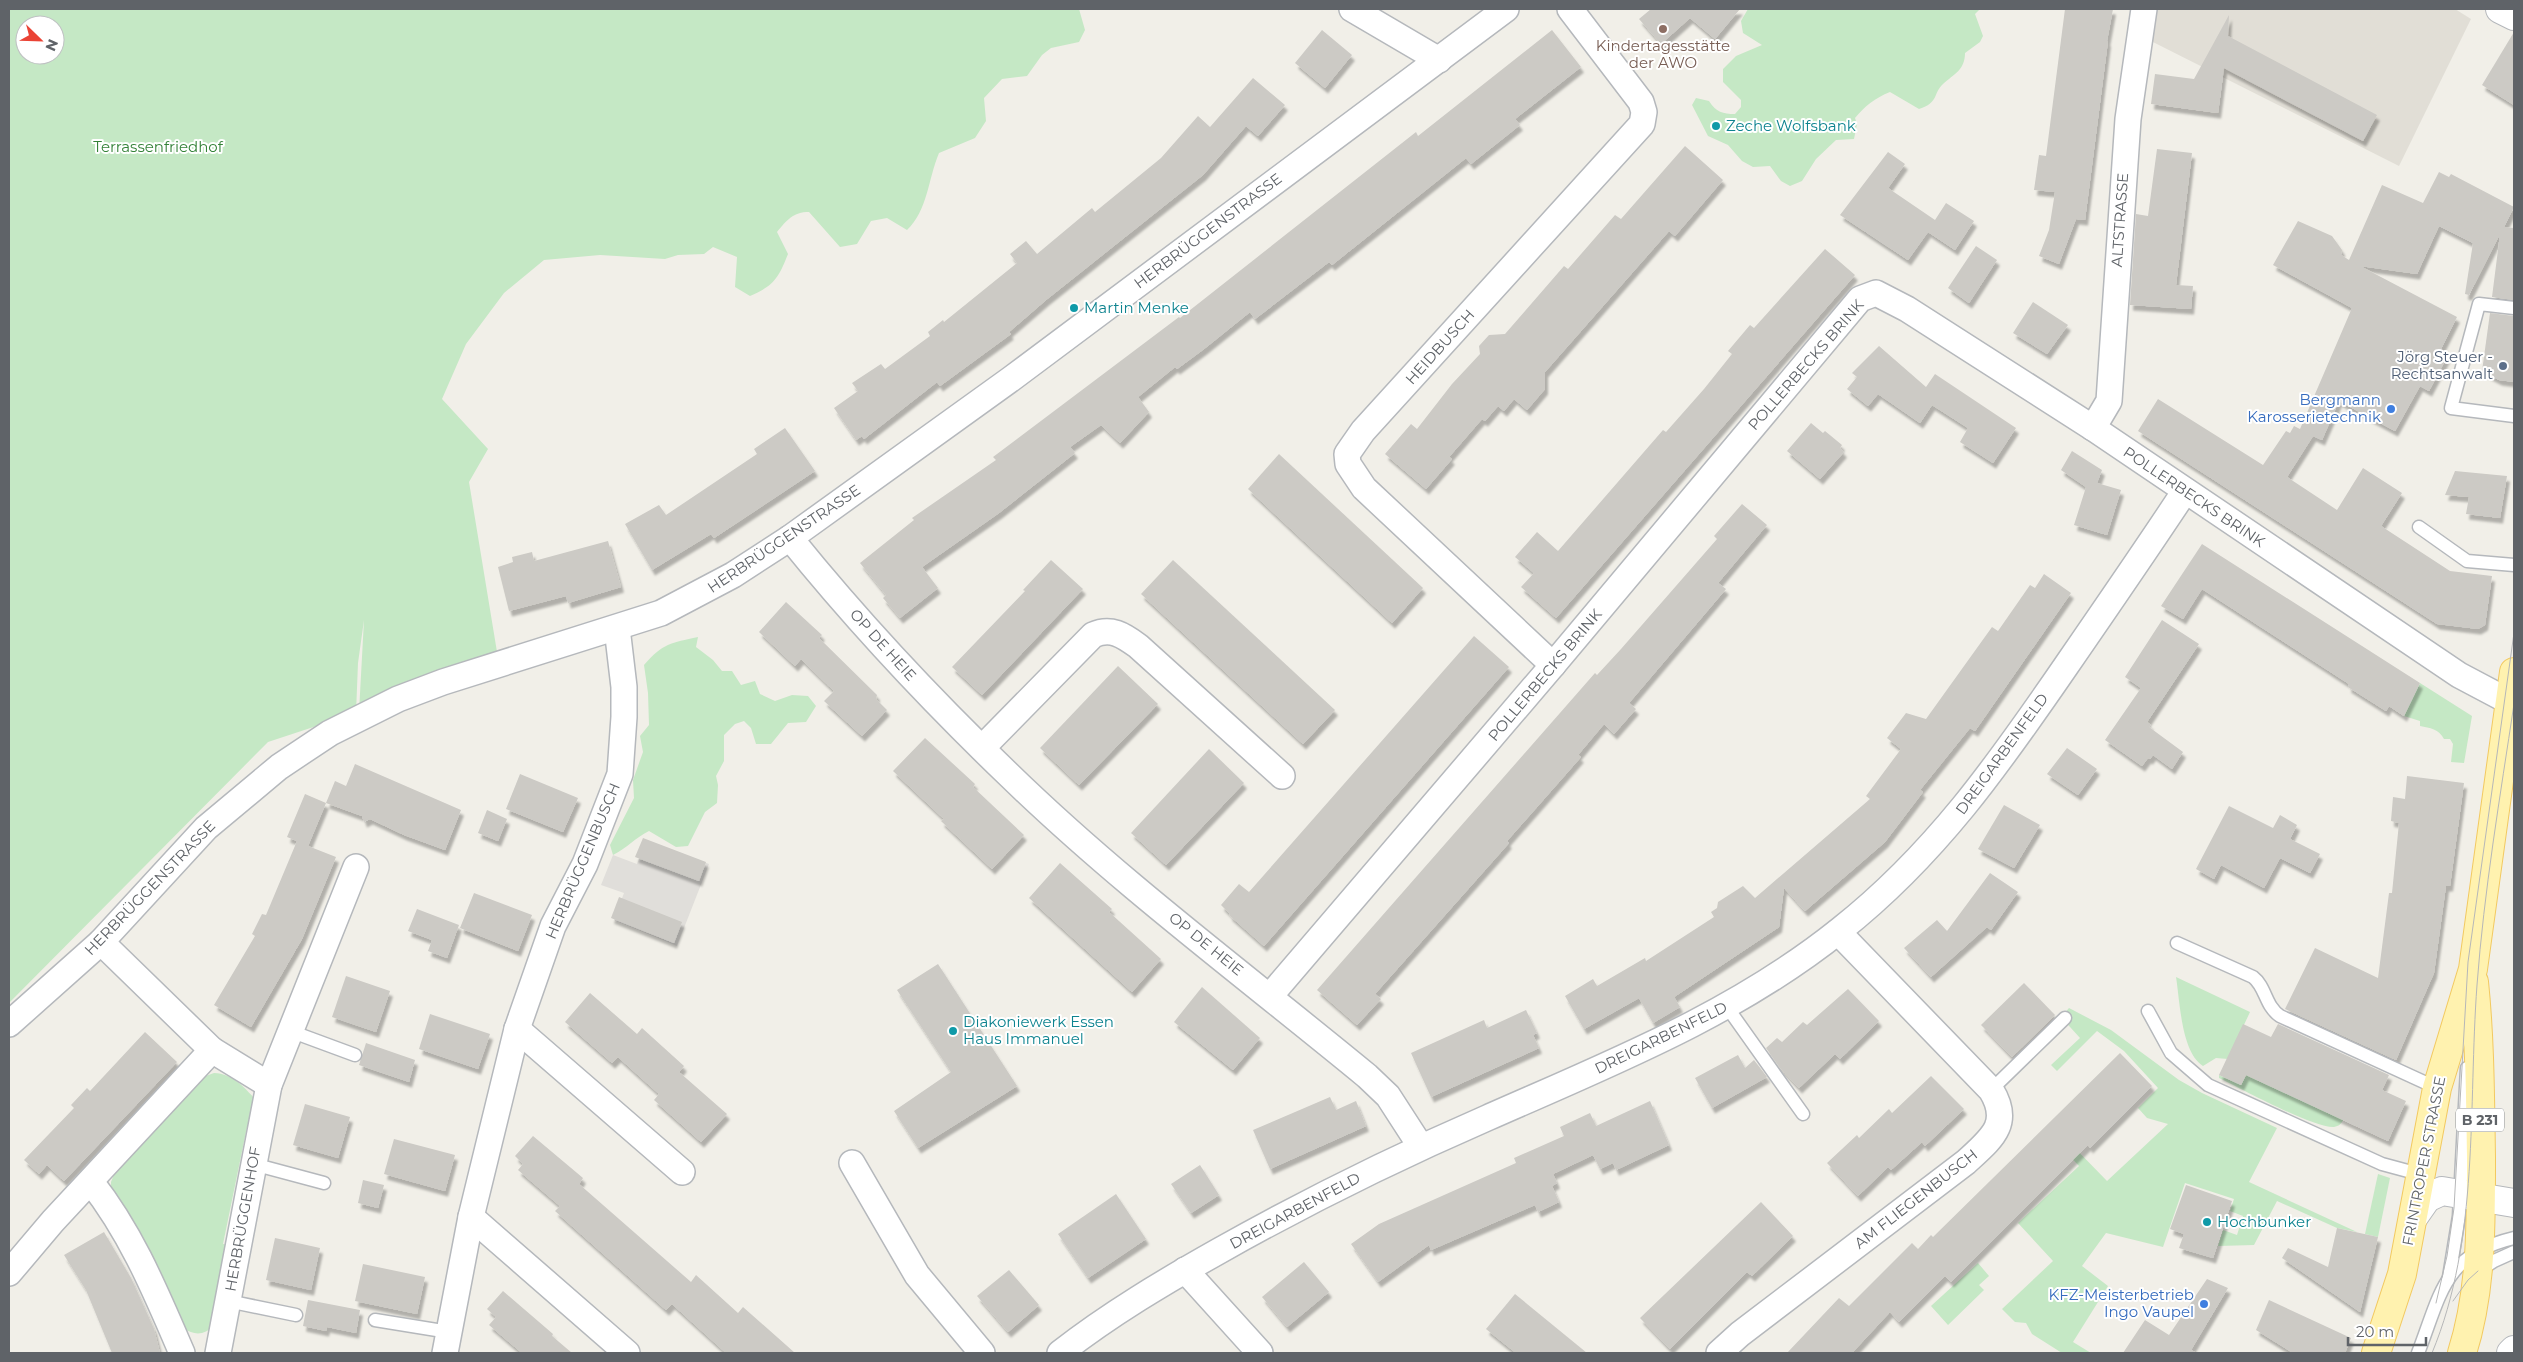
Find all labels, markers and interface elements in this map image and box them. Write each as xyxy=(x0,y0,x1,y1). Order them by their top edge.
north arrow xyxy=(15,15,65,65)
marker: Kindertagesstätte der AWO xyxy=(1657,23,1669,35)
text: N xyxy=(41,36,62,54)
place label: Kindertagesstätte der AWO xyxy=(1596,36,1730,72)
place label: Zeche Wolfsbank xyxy=(1726,116,1856,135)
marker: Zeche Wolfsbank xyxy=(1710,120,1722,132)
park label: Terrassenfriedhof xyxy=(93,137,224,156)
street label: HERBRÜGGENSTRASSE xyxy=(1130,169,1285,292)
street label: ALTSTRASSE xyxy=(2107,172,2132,268)
street label: POLLERBECKS BRINK xyxy=(1744,295,1868,434)
place label: Martin Menke xyxy=(1084,298,1189,317)
marker: Martin Menke xyxy=(1068,302,1080,314)
street label: HEIDBUSCH xyxy=(1401,305,1478,388)
place label: Jörg Steuer - Rechtsanwalt xyxy=(2391,347,2493,383)
marker: Jörg Steuer - Rechtsanwalt xyxy=(2497,360,2509,372)
place label: Bergmann Karosserietechnik xyxy=(2247,390,2381,426)
marker: Bergmann Karosserietechnik xyxy=(2385,403,2397,415)
street label: POLLERBECKS BRINK xyxy=(2120,442,2269,551)
street label: HERBRÜGGENSTRASSE xyxy=(704,480,864,597)
street label: POLLERBECKS BRINK xyxy=(1484,604,1606,745)
street label: OP DE HEIE xyxy=(846,605,921,685)
street label: DREIGARBENFELD xyxy=(1951,689,2052,818)
street label: HERBRÜGGENBUSCH xyxy=(541,780,624,942)
street label: HERBRÜGGENSTRASSE xyxy=(80,816,219,959)
street label: OP DE HEIE xyxy=(1165,908,1247,979)
street label: DREIGARBENFELD xyxy=(1591,997,1730,1078)
place label: Diakoniewerk Essen Haus Immanuel xyxy=(963,1012,1114,1048)
marker: Diakoniewerk Essen Haus Immanuel xyxy=(947,1025,959,1037)
street label: FRINTROPER STRASSE xyxy=(2398,1075,2449,1247)
road number: B 231 xyxy=(2456,1108,2504,1132)
street label: HERBRÜGGENHOF xyxy=(220,1145,265,1293)
street label: AM FLIEGENBUSCH xyxy=(1850,1145,1981,1253)
street label: DREIGARBENFELD xyxy=(1226,1168,1363,1253)
place label: Hochbunker xyxy=(2217,1212,2311,1231)
marker: Hochbunker xyxy=(2201,1216,2213,1228)
place label: KFZ-Meisterbetrieb Ingo Vaupel xyxy=(2049,1285,2194,1321)
marker: KFZ-Meisterbetrieb Ingo Vaupel xyxy=(2198,1298,2210,1310)
scale bar xyxy=(2348,1314,2426,1346)
text: 20 m xyxy=(2356,1322,2394,1341)

